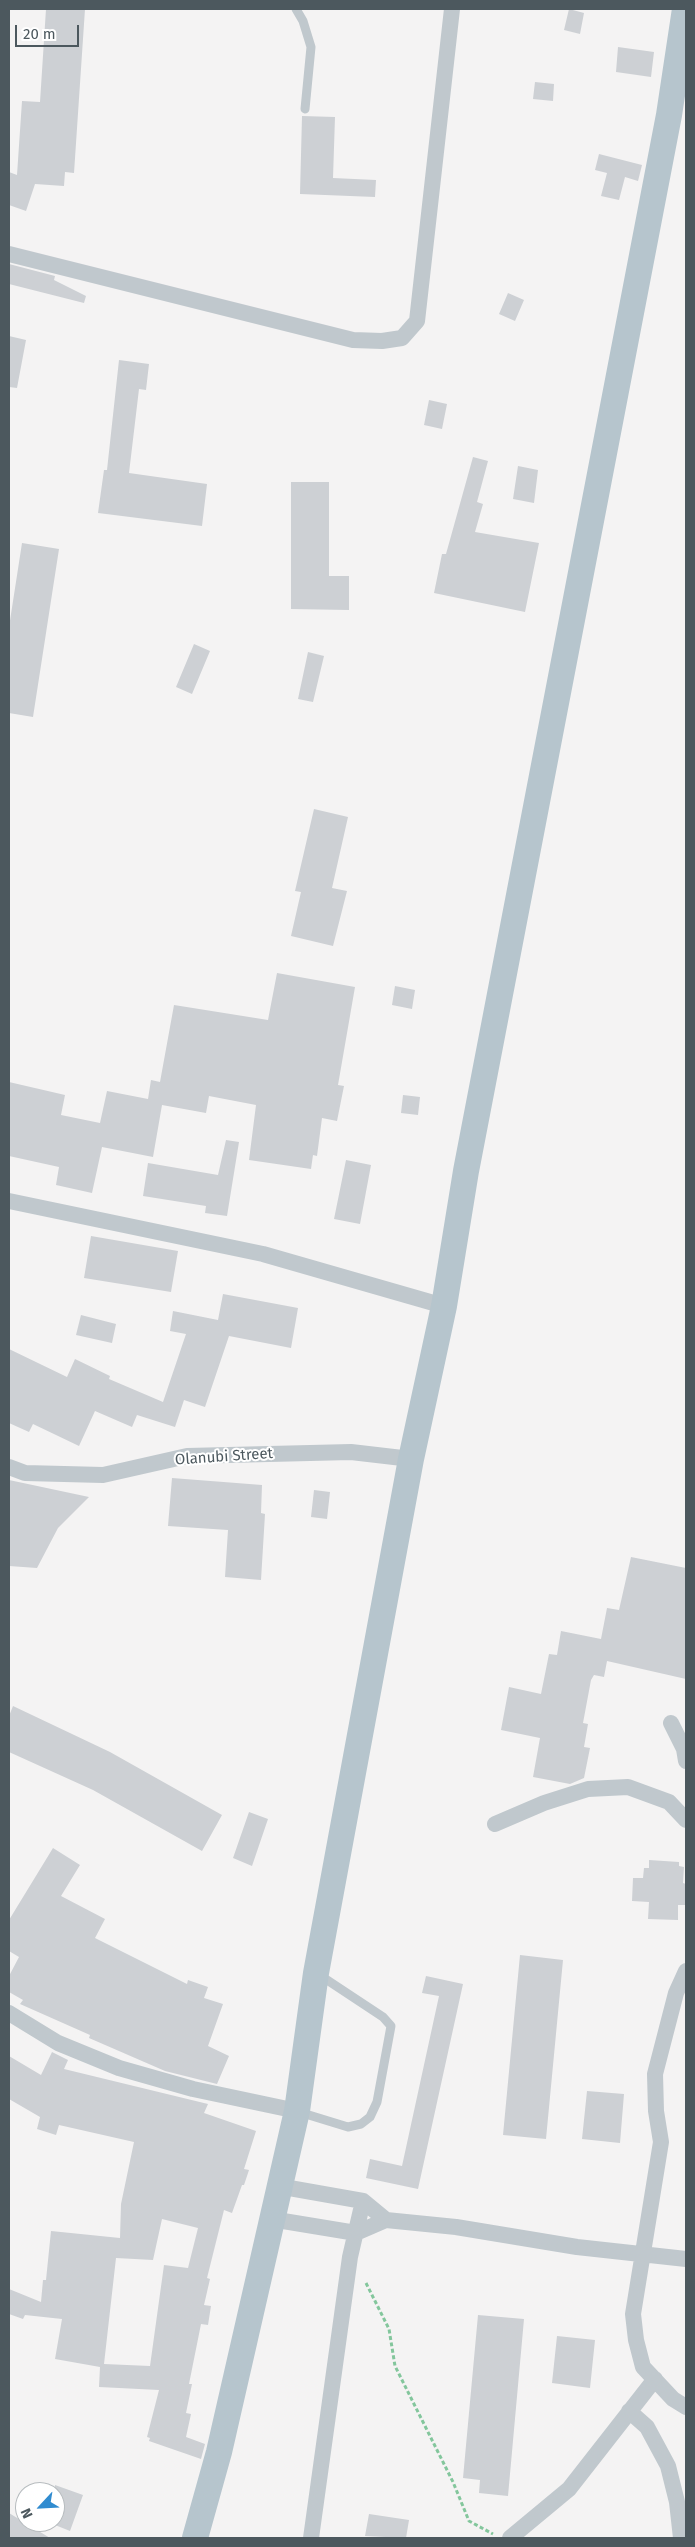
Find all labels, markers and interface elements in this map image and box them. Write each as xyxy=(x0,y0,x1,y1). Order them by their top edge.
scale bar xyxy=(18,15,81,47)
text: 20 m xyxy=(23,25,56,43)
street label: Olanubi Street xyxy=(174,1445,274,1469)
north arrow xyxy=(15,2482,65,2532)
text: N xyxy=(17,2505,37,2521)

